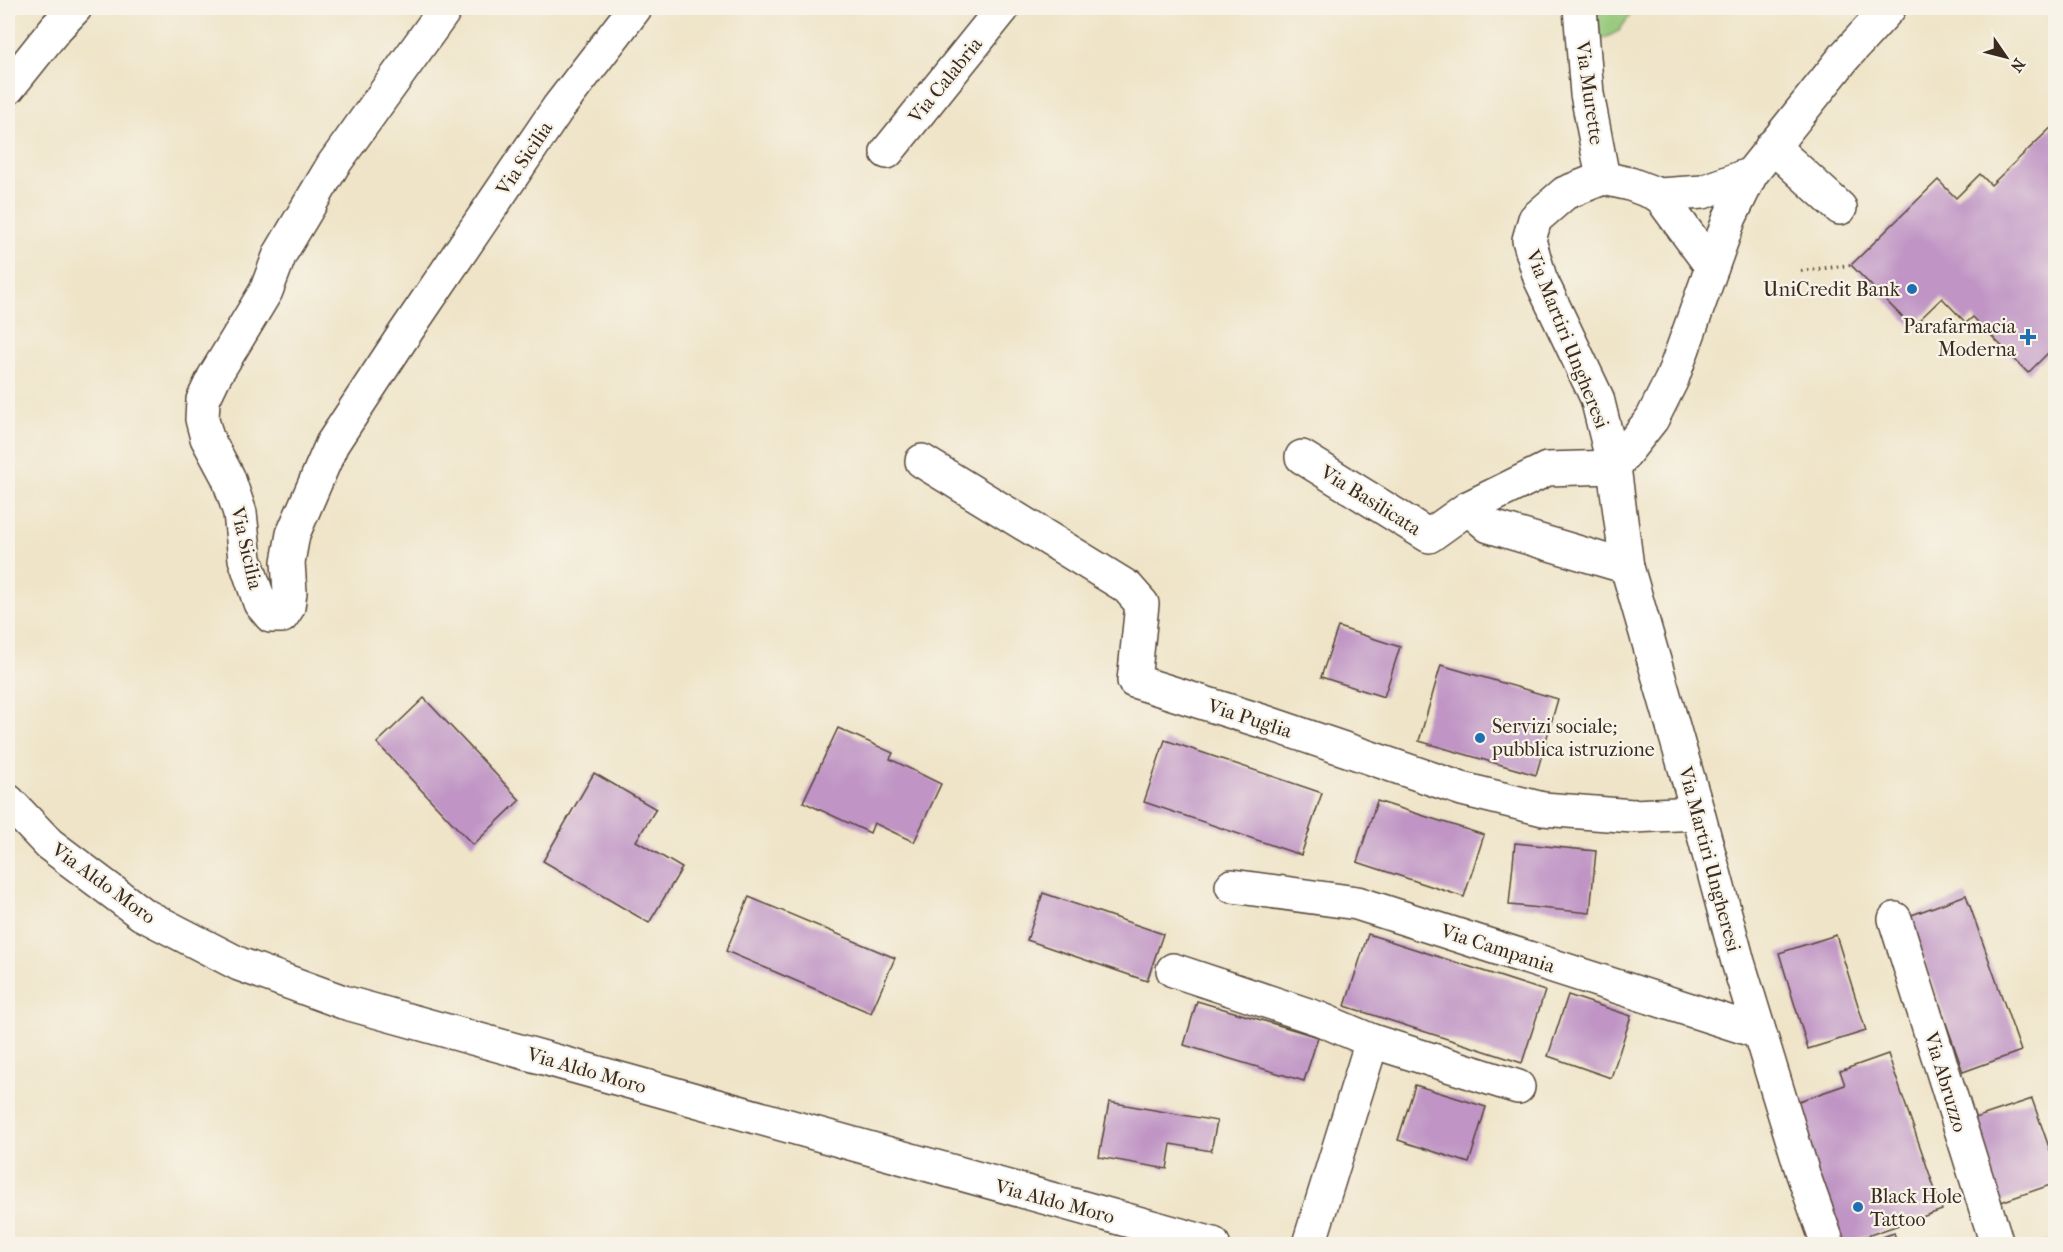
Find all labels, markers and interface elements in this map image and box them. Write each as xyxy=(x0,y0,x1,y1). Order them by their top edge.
north arrow xyxy=(1976,27,2036,87)
street label: Via Calabria xyxy=(903,32,987,129)
street label: Via Murette xyxy=(1571,39,1608,146)
text: N xyxy=(2006,55,2029,76)
street label: Via Sicilia xyxy=(491,116,558,200)
street label: Via Martiri Ungheresi xyxy=(1521,246,1614,432)
place label: UniCredit Bank xyxy=(1763,278,1901,301)
marker: UniCredit Bank xyxy=(1905,282,1919,296)
place label: Parafarmacia Moderna xyxy=(1903,315,2017,361)
marker: Parafarmacia Moderna xyxy=(2021,330,2035,344)
street label: Via Basilicata xyxy=(1316,460,1426,541)
street label: Via Sicilia xyxy=(226,504,267,592)
street label: Via Puglia xyxy=(1204,694,1296,743)
place label: Servizi sociale; pubblica istruzione xyxy=(1491,715,1655,761)
marker: Servizi sociale; pubblica istruzione xyxy=(1473,731,1487,745)
street label: Via Martiri Ungheresi xyxy=(1673,763,1745,954)
street label: Via Aldo Moro xyxy=(47,837,160,929)
street label: Via Campania xyxy=(1437,919,1559,978)
street label: Via Abruzzo xyxy=(1919,1028,1972,1135)
street label: Via Aldo Moro xyxy=(524,1042,649,1098)
street label: Via Aldo Moro xyxy=(992,1174,1117,1228)
place label: Black Hole Tattoo xyxy=(1870,1185,1962,1231)
marker: Black Hole Tattoo xyxy=(1851,1200,1865,1214)

